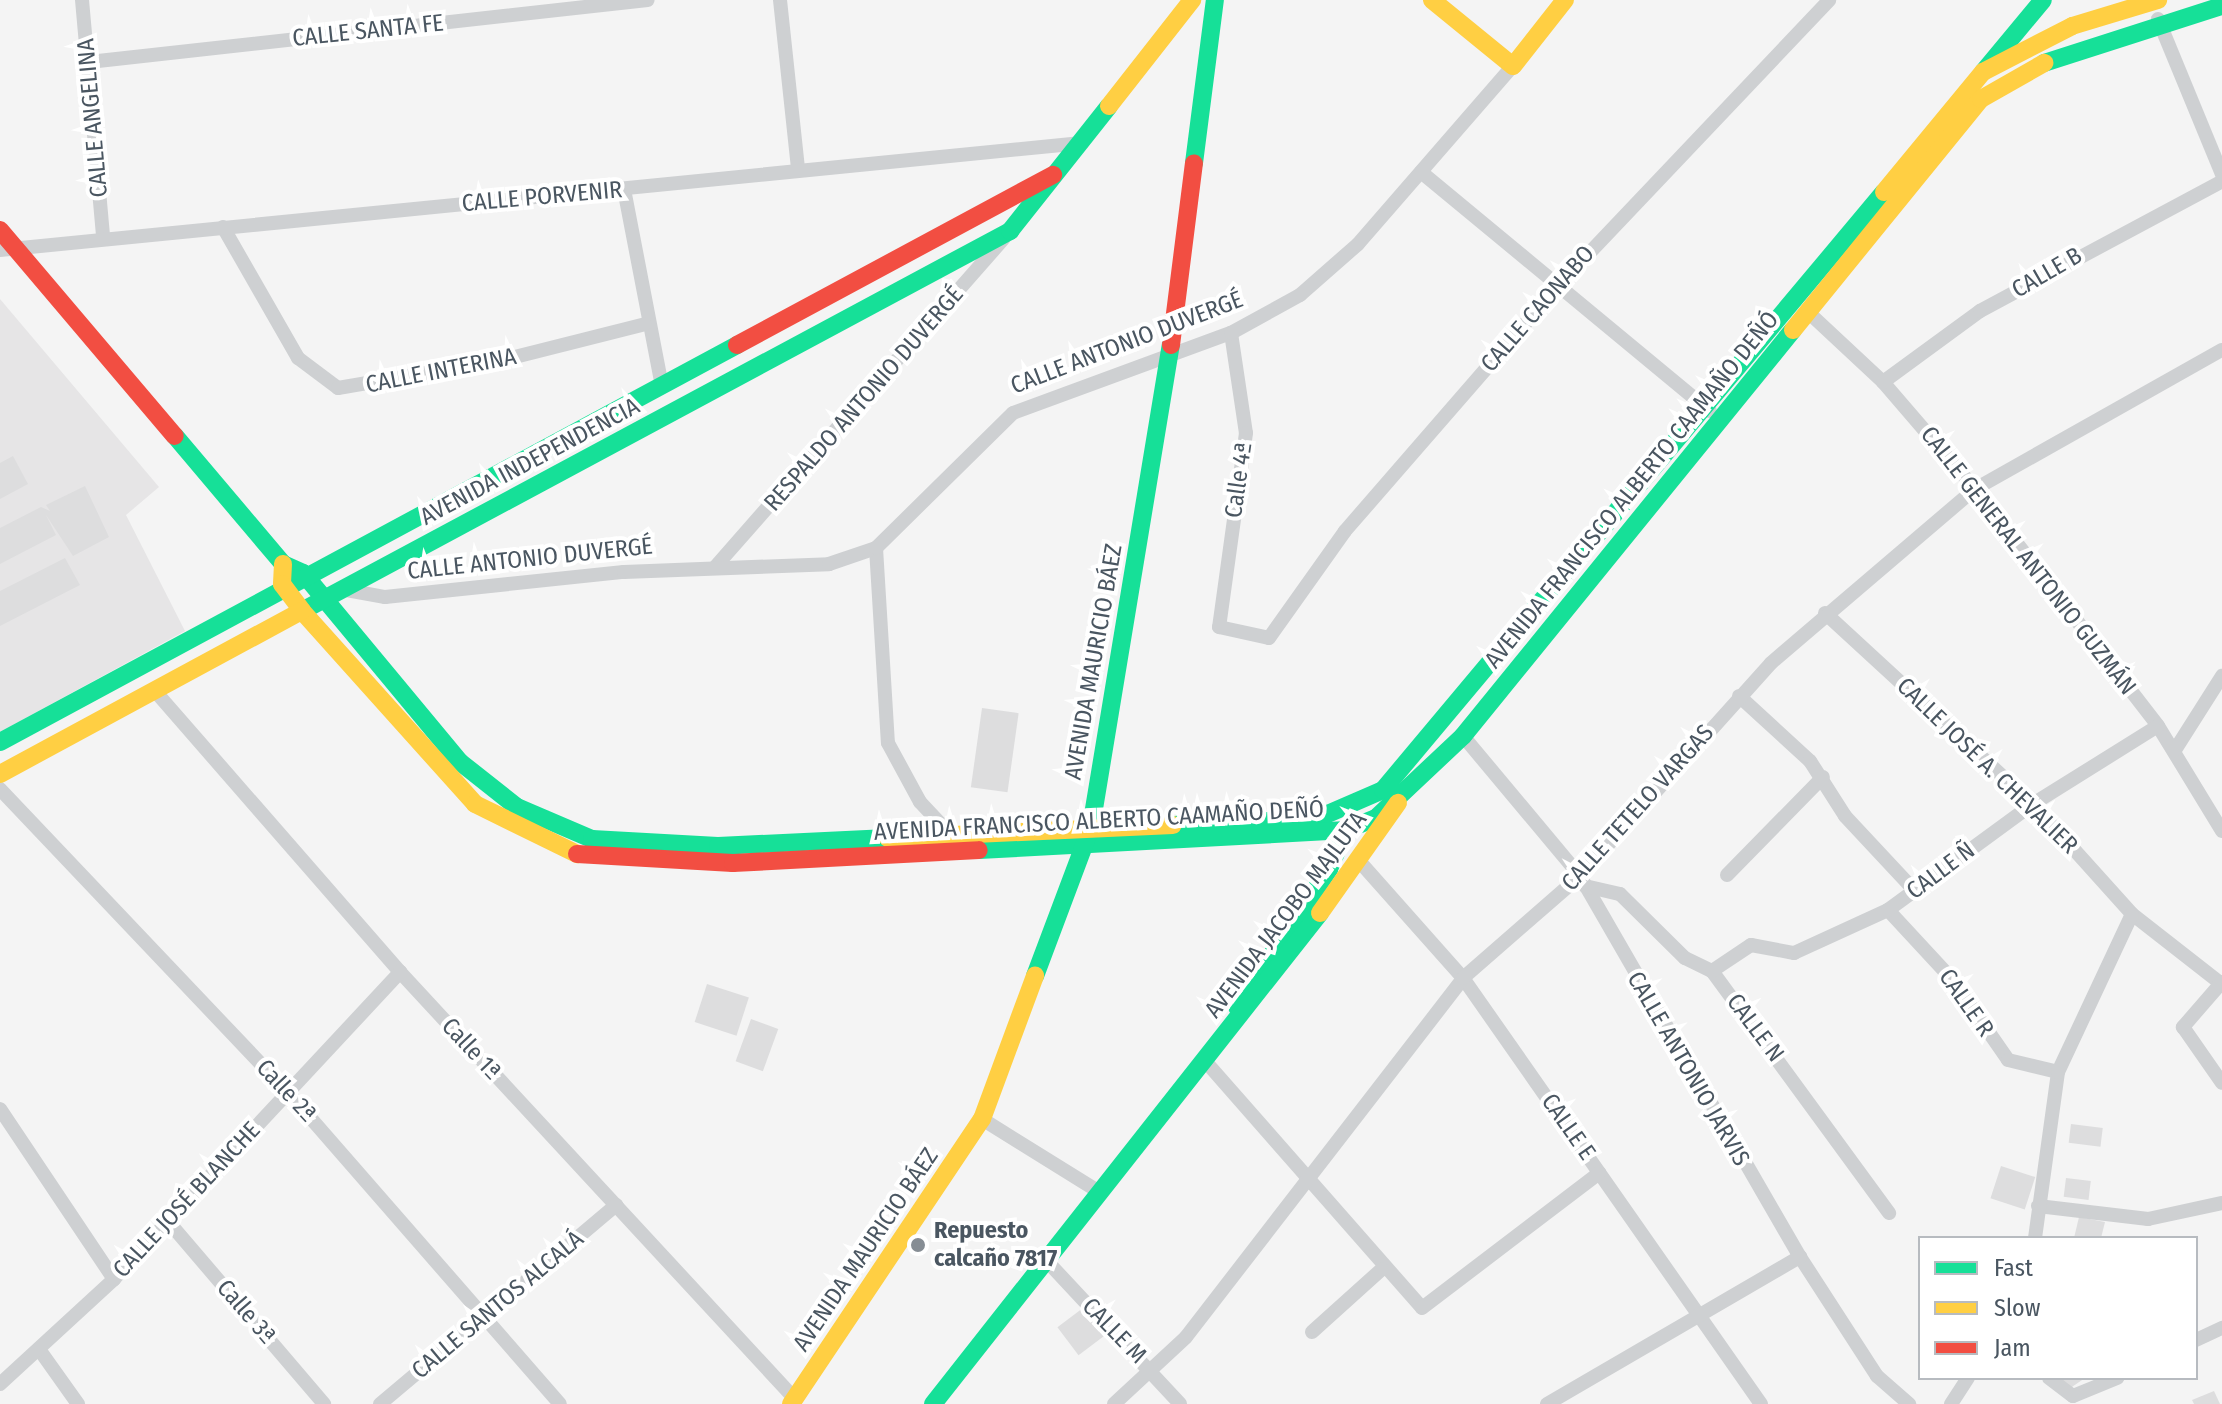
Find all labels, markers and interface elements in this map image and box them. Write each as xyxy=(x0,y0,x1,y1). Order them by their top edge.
street label: CALLE SANTA FE xyxy=(291,9,445,53)
street label: CALLE ANGELINA xyxy=(72,37,114,199)
street label: CALLE PORVENIR xyxy=(461,176,623,218)
street label: CALLE CAONABO xyxy=(1475,240,1601,378)
street label: CALLE B xyxy=(2007,242,2087,304)
street label: RESPALDO ANTONIO DUVERGÉ xyxy=(758,281,970,517)
street label: CALLE ANTONIO DUVERGÉ xyxy=(1007,285,1247,401)
street label: AVENIDA FRANCISCO ALBERTO CAAMAÑO DEÑÓ xyxy=(1479,306,1785,674)
street label: CALLE INTERINA xyxy=(363,342,519,400)
street label: AVENIDA INDEPENDENCIA xyxy=(416,392,644,532)
street label: CALLE GENERAL ANTONIO GUZMÁN xyxy=(1914,421,2142,701)
street label: Calle 4ª xyxy=(1219,440,1259,520)
street label: CALLE ANTONIO DUVERGÉ xyxy=(406,532,654,586)
street label: AVENIDA MAURICIO BÁEZ xyxy=(1059,542,1129,782)
street label: CALLE JOSÉ A. CHEVALIER xyxy=(1890,672,2084,860)
street label: CALLE TETELO VARGAS xyxy=(1556,719,1720,897)
street label: AVENIDA FRANCISCO ALBERTO CAAMAÑO DEÑÓ xyxy=(873,795,1325,847)
street label: AVENIDA JACOBO MAJLUTA xyxy=(1199,806,1373,1024)
street label: CALLE Ñ xyxy=(1901,836,1981,906)
street label: CALLE R xyxy=(1932,964,2000,1042)
street label: CALLE ANTONIO JARVIS xyxy=(1621,967,1755,1171)
street label: CALLE N xyxy=(1720,988,1790,1068)
street label: Calle 1ª xyxy=(435,1012,507,1086)
street label: Calle 2ª xyxy=(250,1054,322,1128)
street label: CALLE E xyxy=(1535,1088,1601,1166)
street label: CALLE JOSÉ BLANCHE xyxy=(107,1116,267,1284)
street label: AVENIDA MAURICIO BÁEZ xyxy=(787,1143,945,1357)
place label: Repuesto calcaño 7817 xyxy=(934,1217,1057,1273)
street label: CALLE SANTOS ALCALÁ xyxy=(406,1225,590,1385)
marker: Repuesto calcaño 7817 xyxy=(909,1236,927,1254)
legend xyxy=(1918,1236,2198,1380)
text: Fast xyxy=(1994,1254,2033,1282)
street label: Calle 3ª xyxy=(210,1274,282,1350)
street label: CALLE M xyxy=(1076,1292,1152,1370)
text: Slow xyxy=(1994,1294,2040,1322)
text: Jam xyxy=(1994,1334,2031,1362)

